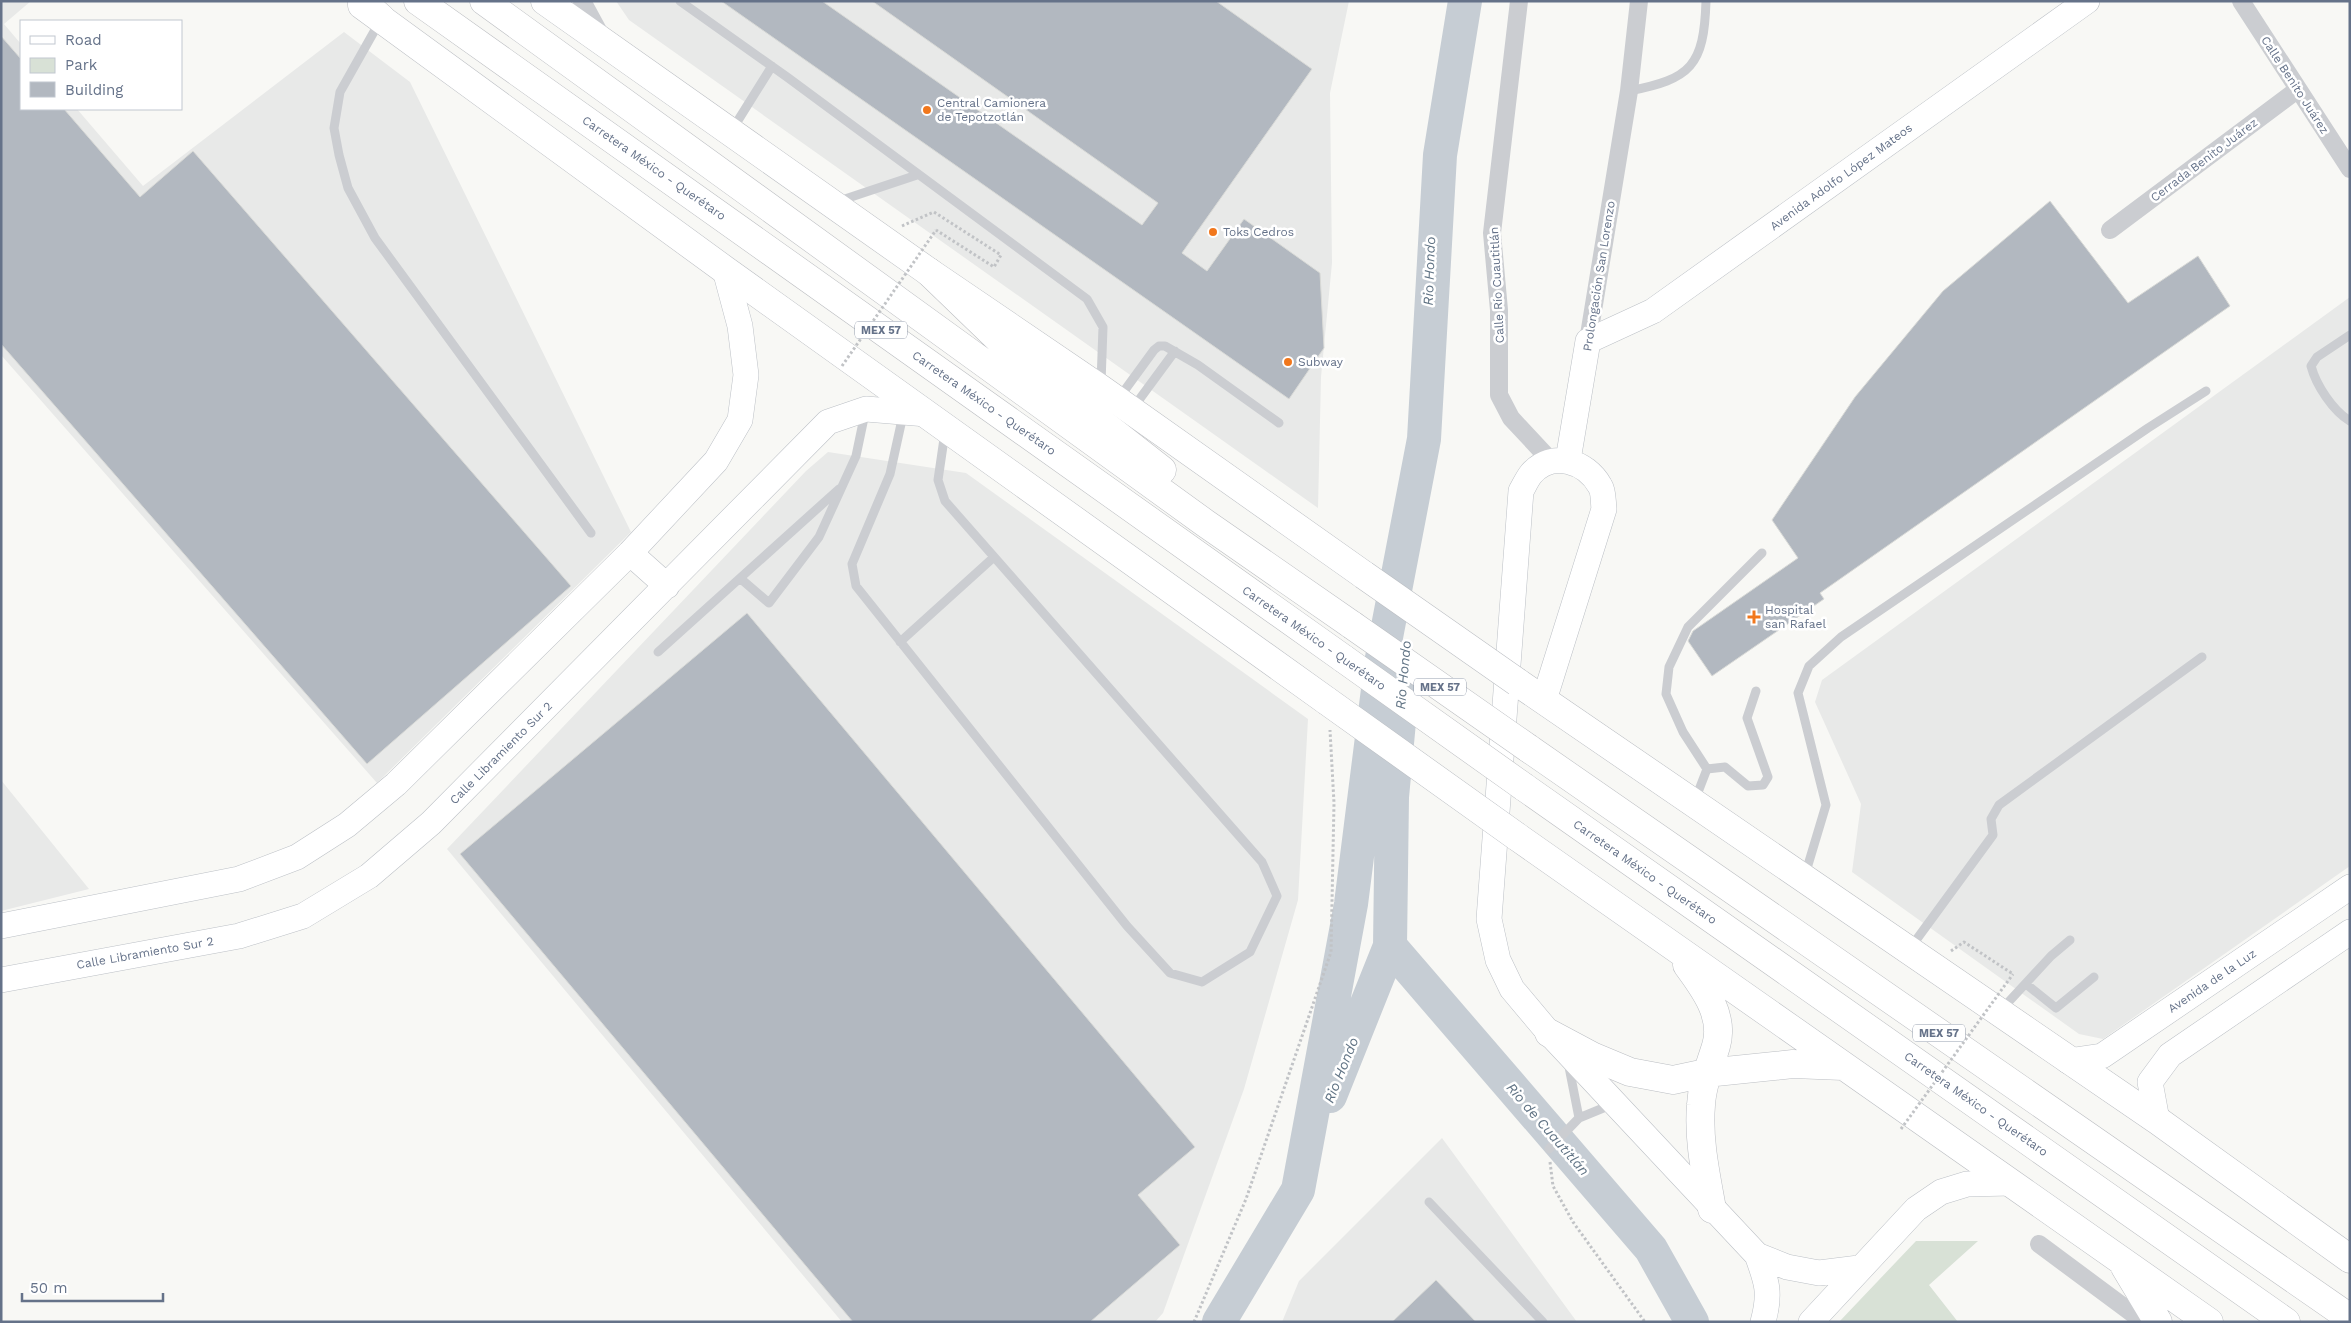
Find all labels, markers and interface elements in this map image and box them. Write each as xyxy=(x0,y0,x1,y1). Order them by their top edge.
legend xyxy=(20,20,182,110)
text: Road xyxy=(65,31,102,49)
street label: Calle Benito Juárez xyxy=(2258,34,2332,136)
text: Park xyxy=(65,56,98,74)
text: Building xyxy=(65,81,123,99)
place label: Central Camionera de Tepotzotlán xyxy=(937,96,1046,124)
marker: Central Camionera de Tepotzotlán xyxy=(921,104,933,116)
street label: Carretera México - Querétaro xyxy=(580,113,728,223)
street label: Cerrada Benito Juárez xyxy=(2148,115,2260,205)
street label: Avenida Adolfo López Mateos xyxy=(1767,121,1915,233)
street label: Prolongación San Lorenzo xyxy=(1580,200,1618,352)
place label: Toks Cedros xyxy=(1223,225,1294,239)
marker: Toks Cedros xyxy=(1207,226,1219,238)
street label: Calle Río Cuautitlán xyxy=(1487,226,1507,344)
water label: Rio Hondo xyxy=(1420,236,1438,306)
road number: MEX 57 xyxy=(855,322,907,338)
street label: Carretera México - Querétaro xyxy=(910,348,1058,458)
place label: Subway xyxy=(1298,355,1344,369)
marker: Subway xyxy=(1282,356,1294,368)
street label: Carretera México - Querétaro xyxy=(1240,583,1388,693)
place label: Hospital san Rafael xyxy=(1765,603,1826,631)
marker: Hospital san Rafael xyxy=(1747,610,1761,624)
water label: Rio Hondo xyxy=(1392,640,1414,710)
road number: MEX 57 xyxy=(1414,679,1466,696)
street label: Calle Libramiento Sur 2 xyxy=(447,699,555,807)
street label: Carretera México - Querétaro xyxy=(1571,817,1719,927)
street label: Calle Libramiento Sur 2 xyxy=(75,934,215,972)
street label: Avenida de la Luz xyxy=(2165,946,2259,1016)
road number: MEX 57 xyxy=(1913,1024,1965,1042)
water label: Rio Hondo xyxy=(1321,1035,1361,1105)
street label: Carretera México - Querétaro xyxy=(1902,1049,2050,1159)
water label: Rio de Cuautitlán xyxy=(1503,1079,1593,1179)
scale bar xyxy=(22,1270,164,1302)
text: 50 m xyxy=(30,1279,67,1297)

